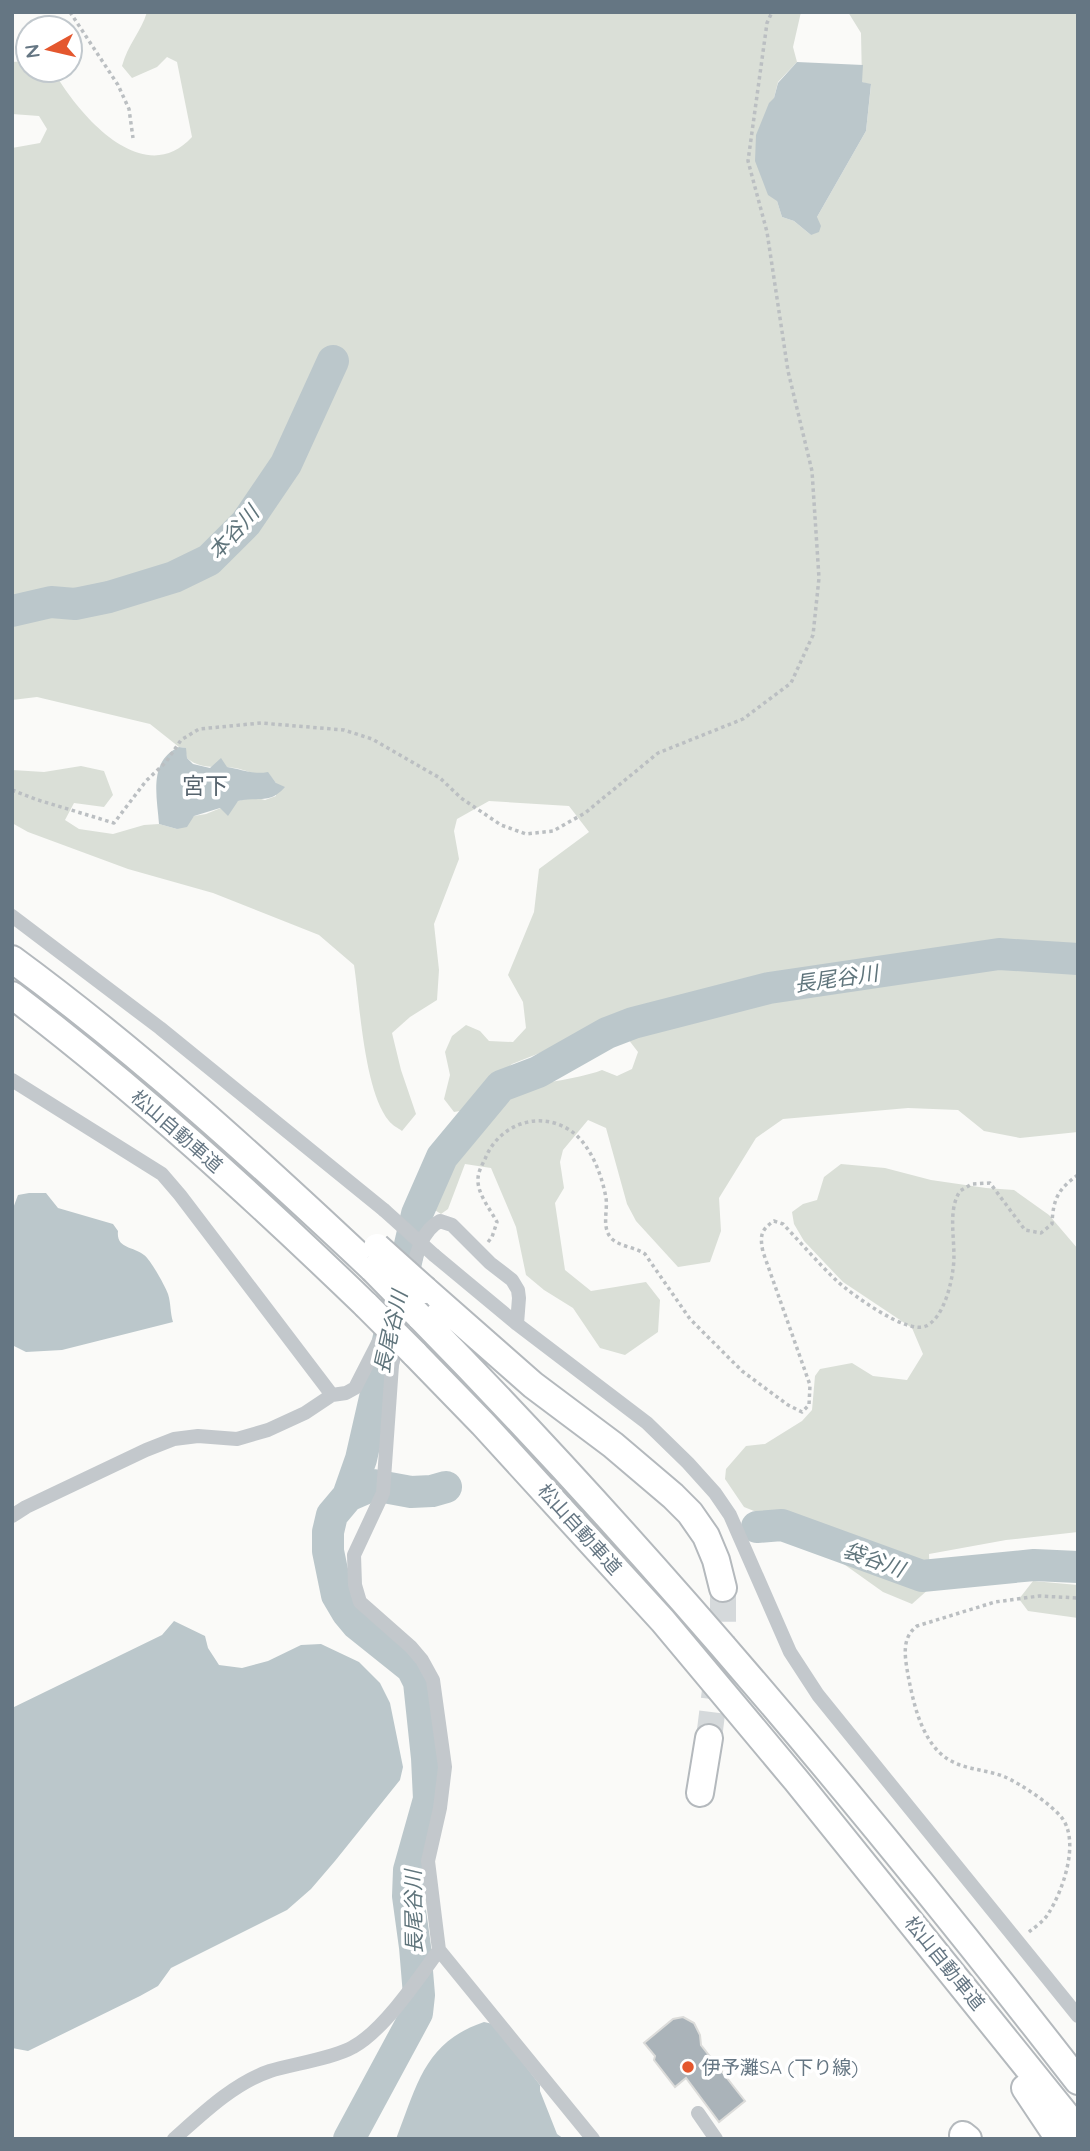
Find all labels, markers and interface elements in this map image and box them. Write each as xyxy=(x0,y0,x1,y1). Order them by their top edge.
north arrow xyxy=(14,14,84,84)
text: N xyxy=(19,43,45,60)
water label: 本谷川 xyxy=(202,498,265,564)
district label: 宮下 xyxy=(182,771,228,800)
water label: 長尾谷川 xyxy=(793,959,881,997)
street label: 松山自動車道 xyxy=(126,1085,228,1177)
water label: 長尾谷川 xyxy=(368,1286,413,1376)
street label: 松山自動車道 xyxy=(533,1479,627,1579)
water label: 袋谷川 xyxy=(840,1536,910,1583)
water label: 長尾谷川 xyxy=(399,1868,427,1954)
street label: 松山自動車道 xyxy=(900,1911,990,2015)
place label: 伊予灘SA (下り線) xyxy=(702,2055,858,2079)
marker: 伊予灘SA (下り線) xyxy=(680,2059,696,2075)

